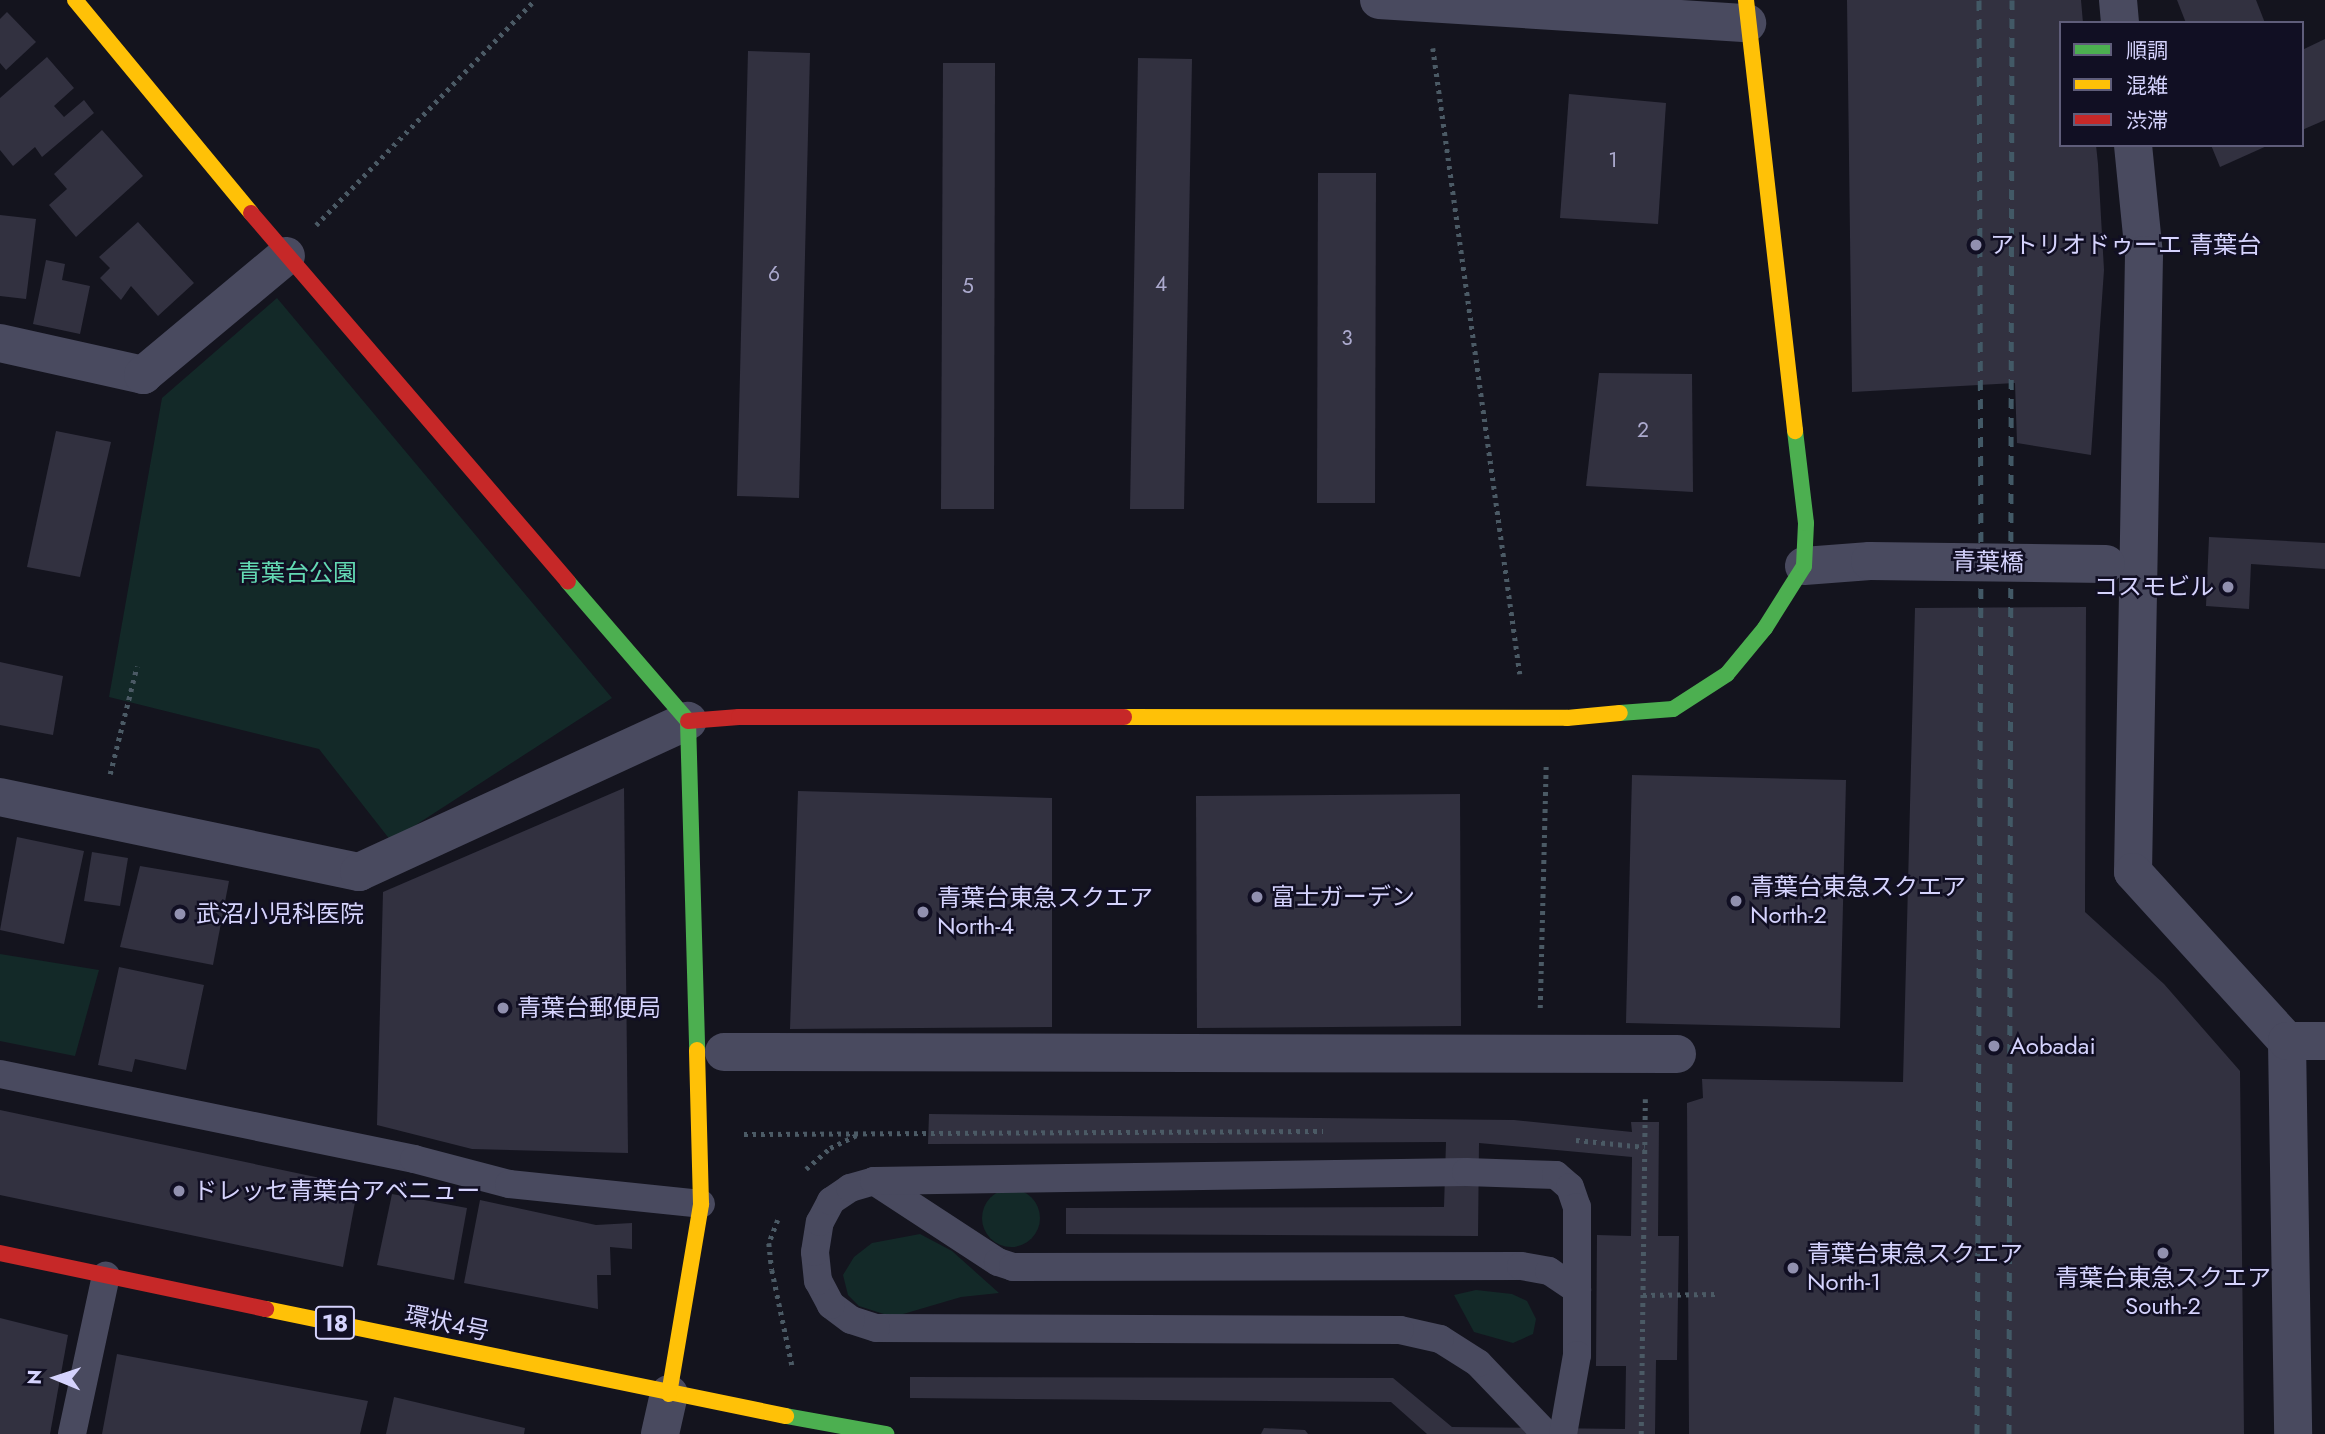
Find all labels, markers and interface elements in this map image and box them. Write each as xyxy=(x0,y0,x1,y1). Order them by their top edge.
legend xyxy=(2059,21,2304,147)
text: 順調 xyxy=(2126,36,2168,66)
text: 混雑 xyxy=(2126,71,2168,101)
text: 渋滞 xyxy=(2126,106,2168,136)
house number: 1 xyxy=(1608,147,1618,173)
place label: アトリオドゥーエ 青葉台 xyxy=(1990,231,2261,259)
marker: アトリオドゥーエ 青葉台 xyxy=(1968,237,1984,253)
house number: 6 xyxy=(768,261,780,287)
house number: 4 xyxy=(1155,271,1167,297)
house number: 5 xyxy=(962,273,974,299)
house number: 3 xyxy=(1341,325,1353,351)
house number: 2 xyxy=(1637,417,1649,443)
street label: 青葉橋 xyxy=(1952,547,2024,577)
park label: 青葉台公園 xyxy=(237,559,357,587)
place label: コスモビル xyxy=(2094,573,2214,601)
marker: コスモビル xyxy=(2220,579,2236,595)
place label: 青葉台東急スクエア North-2 xyxy=(1750,873,1966,929)
place label: 富士ガーデン xyxy=(1271,883,1415,911)
place label: 青葉台東急スクエア North-4 xyxy=(937,884,1153,940)
marker: 富士ガーデン xyxy=(1249,889,1265,905)
marker: 青葉台東急スクエア North-2 xyxy=(1728,893,1744,909)
place label: 武沼小児科医院 xyxy=(196,900,364,928)
marker: 武沼小児科医院 xyxy=(170,904,190,924)
marker: 青葉台東急スクエア North-4 xyxy=(915,904,931,920)
place label: 青葉台郵便局 xyxy=(517,994,661,1022)
marker: 青葉台郵便局 xyxy=(495,1000,511,1016)
place label: Aobadai xyxy=(2010,1032,2096,1060)
marker: Aobadai xyxy=(1984,1036,2004,1056)
place label: ドレッセ青葉台アベニュー xyxy=(193,1177,481,1205)
marker: ドレッセ青葉台アベニュー xyxy=(171,1183,187,1199)
place label: 青葉台東急スクエア North-1 xyxy=(1807,1240,2023,1296)
marker: 青葉台東急スクエア South-2 xyxy=(2155,1245,2171,1261)
marker: 青葉台東急スクエア North-1 xyxy=(1785,1260,1801,1276)
place label: 青葉台東急スクエア South-2 xyxy=(2055,1264,2271,1320)
street label: 環状4号 xyxy=(402,1300,492,1346)
road number: 18 xyxy=(314,1304,356,1342)
north arrow xyxy=(21,1343,91,1413)
text: N xyxy=(21,1369,48,1385)

